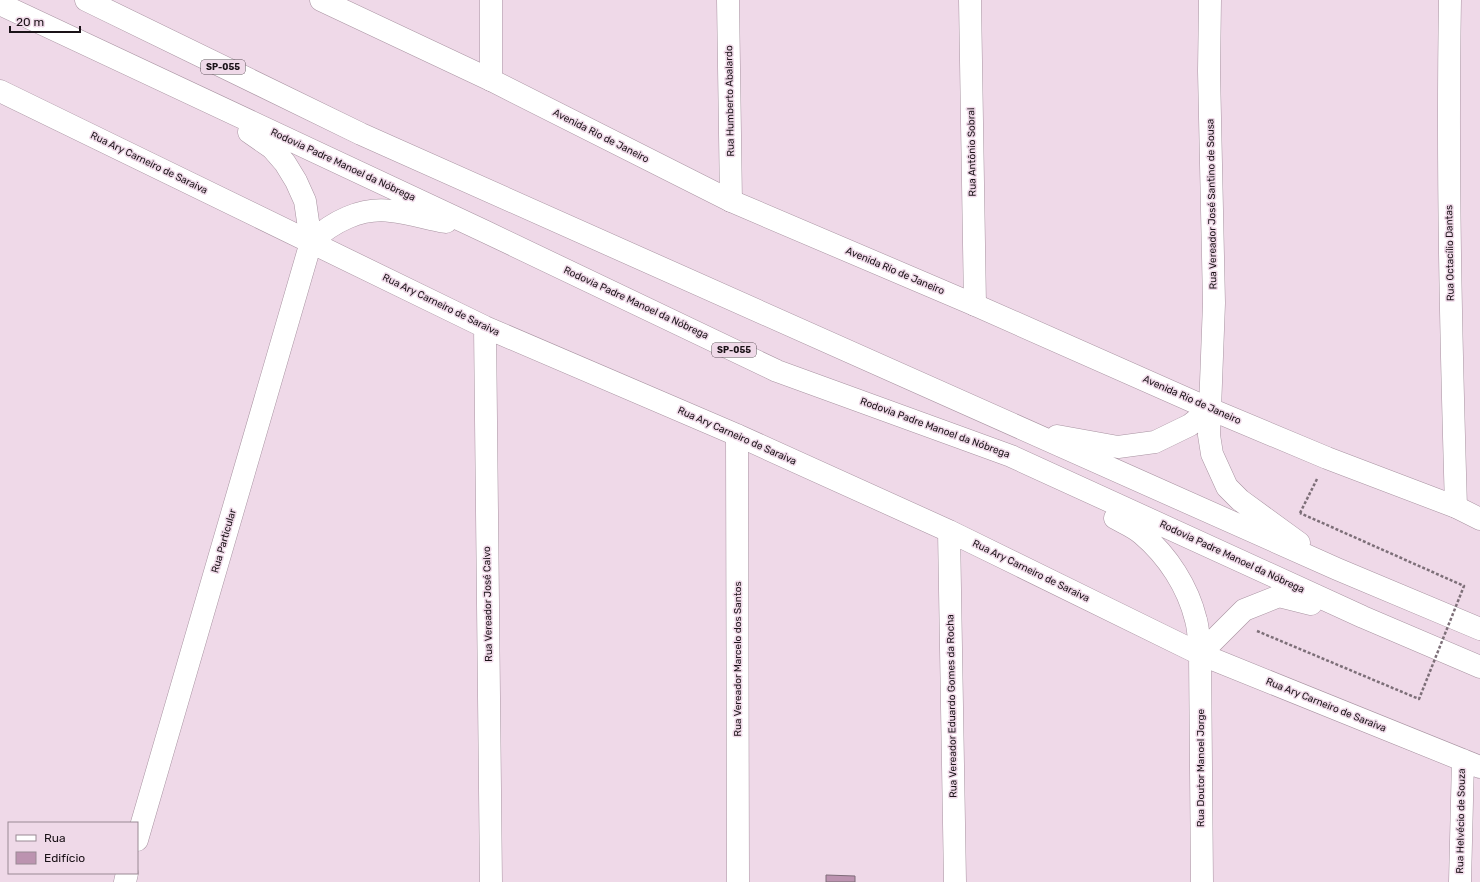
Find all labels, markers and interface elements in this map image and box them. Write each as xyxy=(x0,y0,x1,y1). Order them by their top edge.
scale bar xyxy=(10,8,80,34)
text: 20 m xyxy=(16,15,44,29)
street label: Rua Humberto Abalardo xyxy=(723,45,737,157)
road number: SP-055 xyxy=(201,60,245,74)
street label: Avenida Rio de Janeiro xyxy=(551,107,651,166)
street label: Rua Antônio Sobral xyxy=(965,107,979,197)
street label: Rua Vereador José Santino de Sousa xyxy=(1205,119,1219,289)
street label: Rodovia Padre Manoel da Nóbrega xyxy=(269,126,417,204)
street label: Rua Ary Carneiro de Saraiva xyxy=(89,129,209,197)
street label: Rua Octacílio Dantas xyxy=(1443,205,1457,301)
street label: Avenida Rio de Janeiro xyxy=(844,245,946,297)
street label: Rodovia Padre Manoel da Nóbrega xyxy=(562,264,710,342)
street label: Rua Ary Carneiro de Saraiva xyxy=(381,271,501,339)
road number: SP-055 xyxy=(712,343,756,357)
street label: Avenida Rio de Janeiro xyxy=(1141,373,1243,427)
street label: Rodovia Padre Manoel da Nóbrega xyxy=(859,395,1011,461)
street label: Rua Ary Carneiro de Saraiva xyxy=(676,404,798,468)
street label: Rua Particular xyxy=(209,508,239,574)
street label: Rodovia Padre Manoel da Nóbrega xyxy=(1158,518,1306,596)
street label: Rua Ary Carneiro de Saraiva xyxy=(971,537,1091,605)
street label: Rua Vereador José Calvo xyxy=(481,546,495,662)
street label: Rua Vereador Marcelo dos Santos xyxy=(732,581,744,737)
street label: Rua Vereador Eduardo Gomes da Rocha xyxy=(944,614,960,798)
street label: Rua Ary Carneiro de Saraiva xyxy=(1264,675,1388,735)
street label: Rua Doutor Manoel Jorge xyxy=(1195,709,1207,827)
street label: Rua Helvécio de Souza xyxy=(1454,768,1468,874)
legend xyxy=(8,822,138,874)
text: Rua xyxy=(44,831,66,845)
text: Edifício xyxy=(44,851,85,865)

